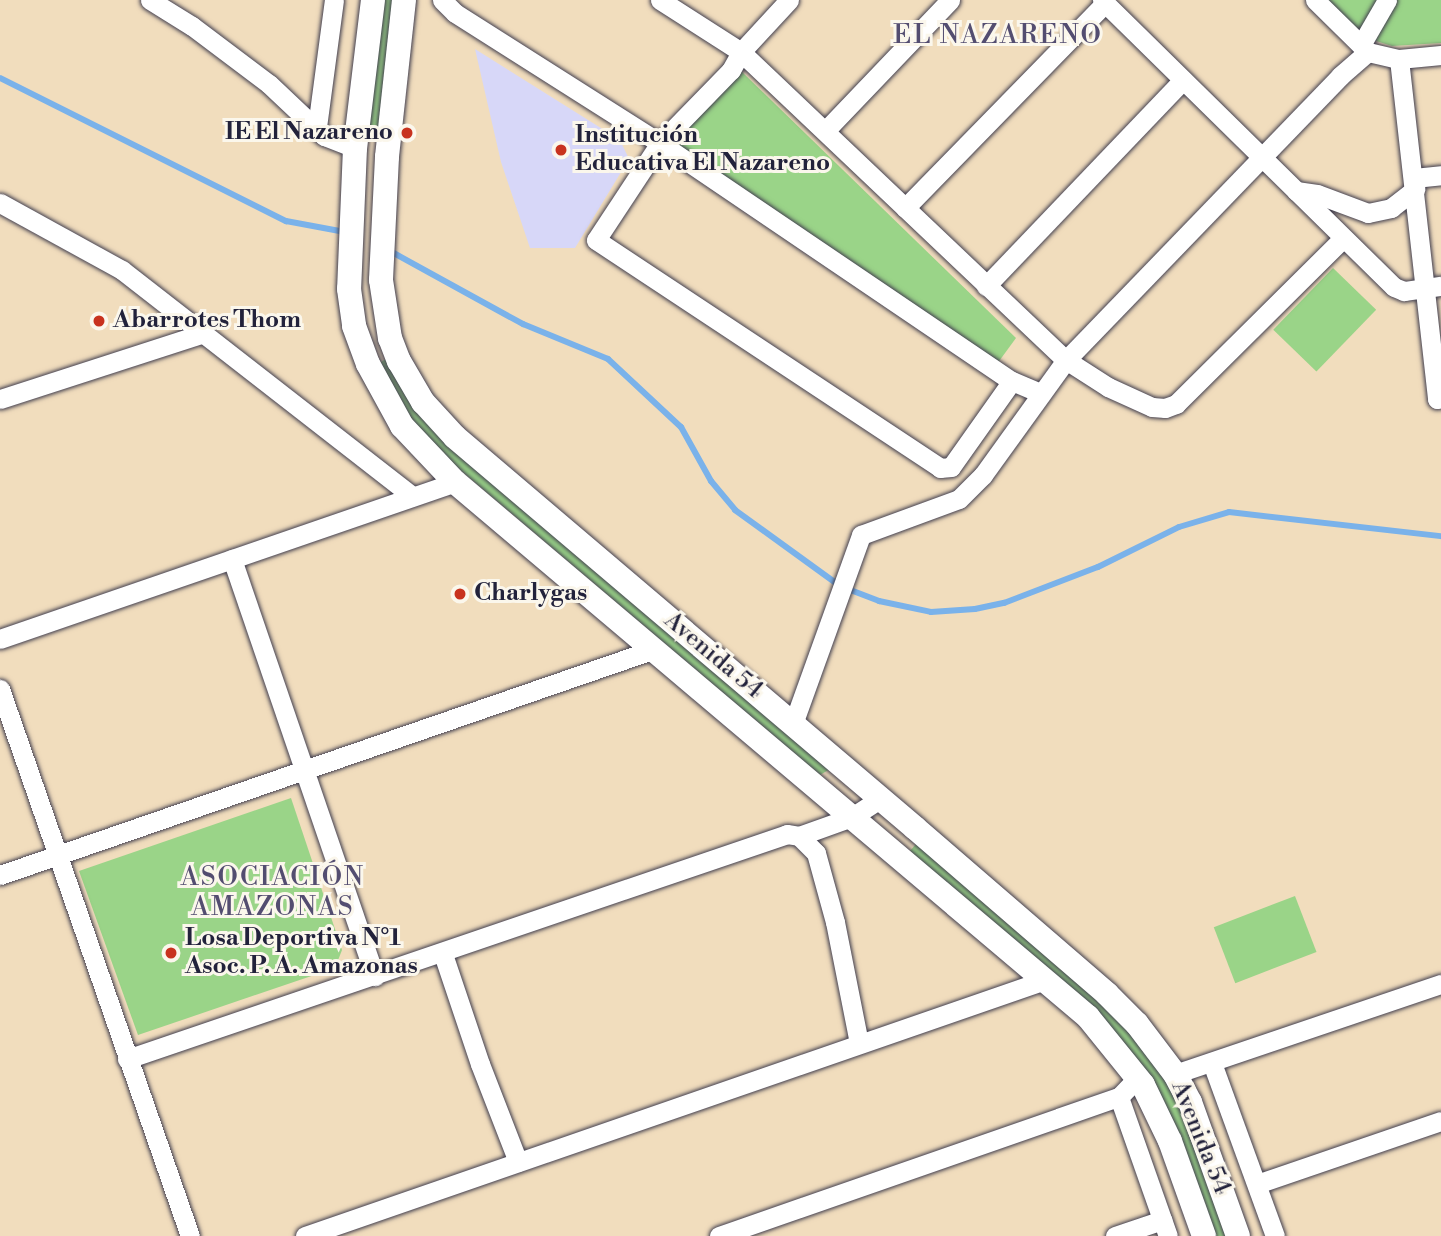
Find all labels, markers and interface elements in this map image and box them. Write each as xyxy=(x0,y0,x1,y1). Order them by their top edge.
district label: EL NAZARENO xyxy=(895,20,1101,52)
place label: IE El Nazareno xyxy=(225,119,393,147)
place label: Institución Educativa El Nazareno xyxy=(575,122,830,178)
marker: IE El Nazareno xyxy=(399,125,415,141)
marker: Institución Educativa El Nazareno xyxy=(553,142,569,158)
place label: Abarrotes Thom xyxy=(113,307,301,335)
marker: Abarrotes Thom xyxy=(91,313,107,329)
place label: Charlygas xyxy=(474,580,587,608)
marker: Charlygas xyxy=(452,586,468,602)
street label: Avenida 54 xyxy=(658,606,768,706)
district label: ASOCIACIÓN AMAZONAS xyxy=(182,862,364,924)
place label: Losa Deportiva N°1 Asoc. P. A. Amazonas xyxy=(185,925,418,981)
marker: Losa Deportiva N°1 Asoc. P. A. Amazonas xyxy=(163,945,179,961)
street label: Avenida 54 xyxy=(1164,1077,1236,1199)

